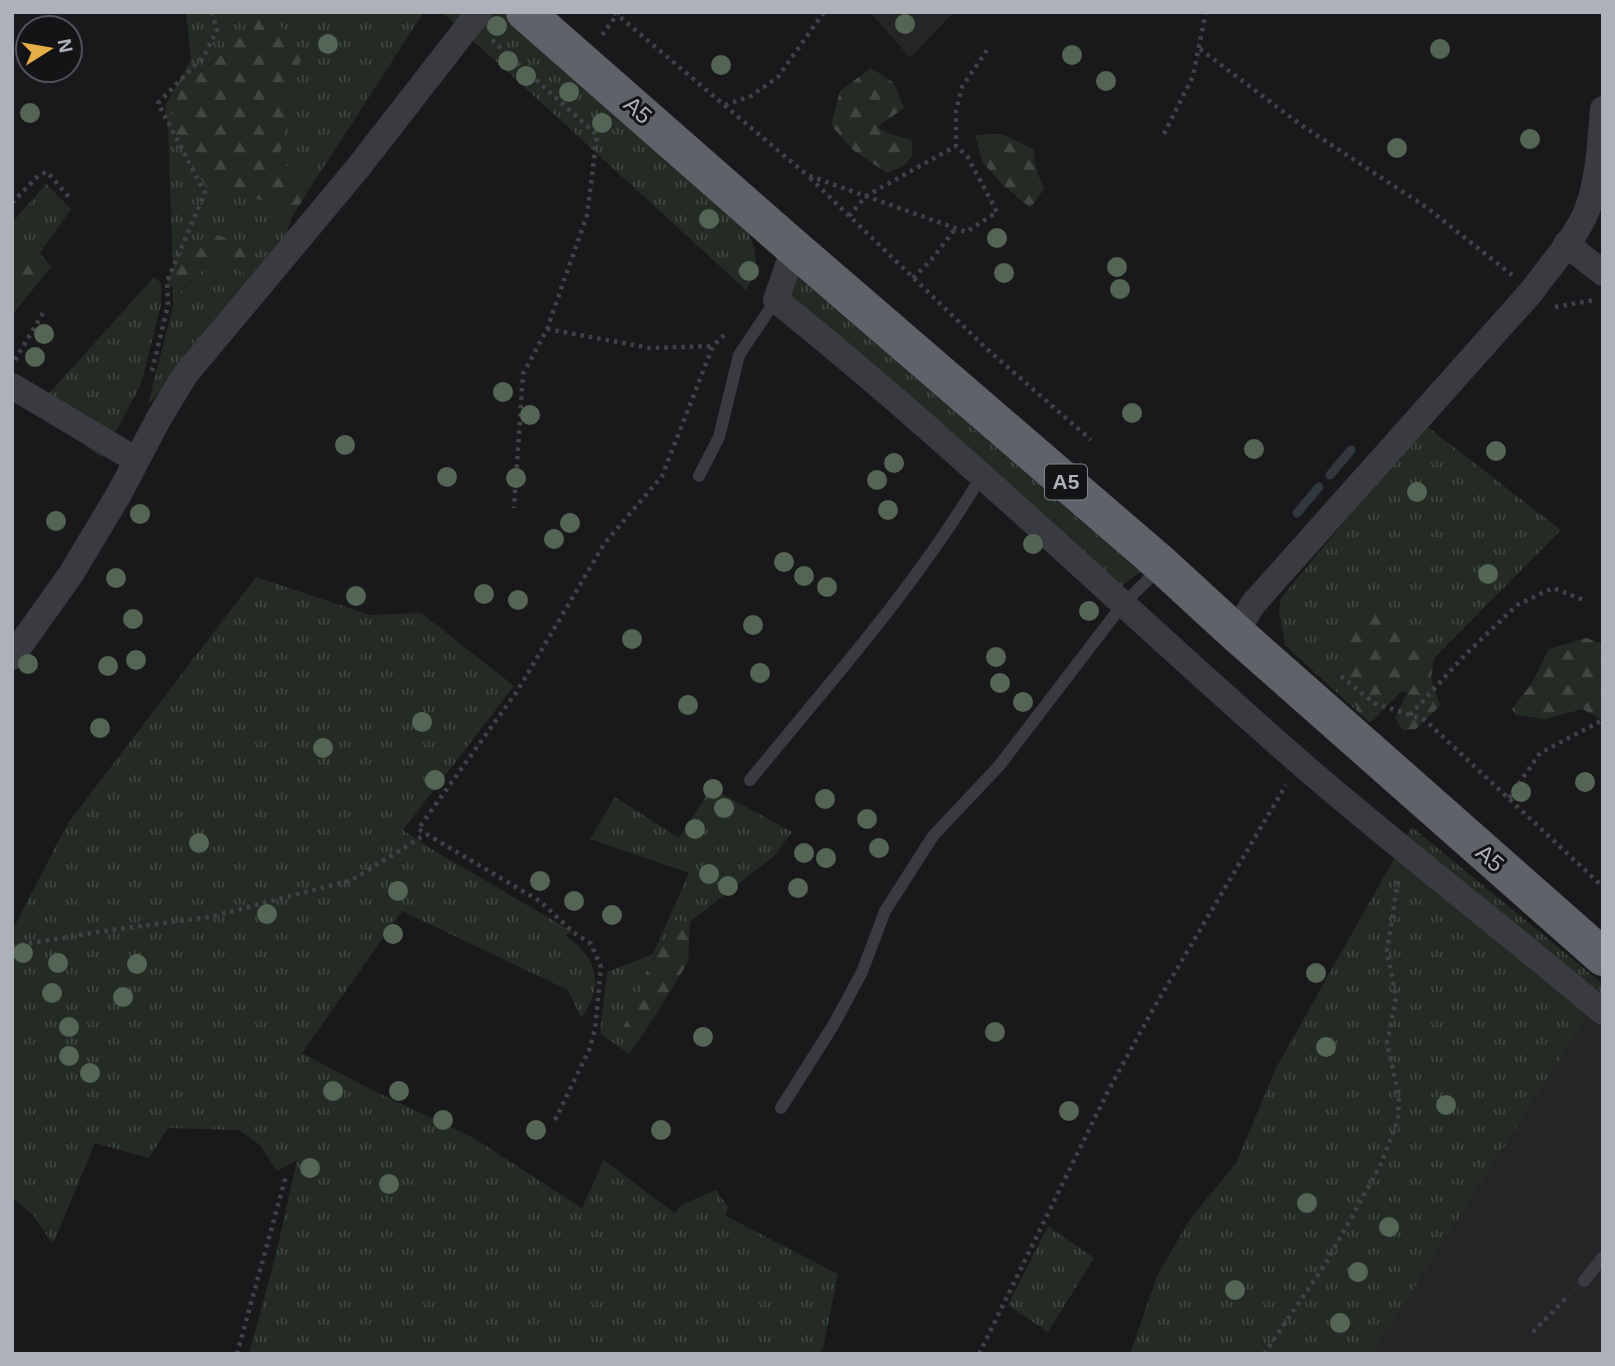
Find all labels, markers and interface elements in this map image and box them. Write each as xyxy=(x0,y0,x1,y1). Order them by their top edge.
north arrow xyxy=(14,14,84,84)
text: N xyxy=(54,37,77,55)
street label: A5 xyxy=(619,91,657,129)
road number: A5 xyxy=(1045,464,1087,500)
street label: A5 xyxy=(1471,839,1509,877)

